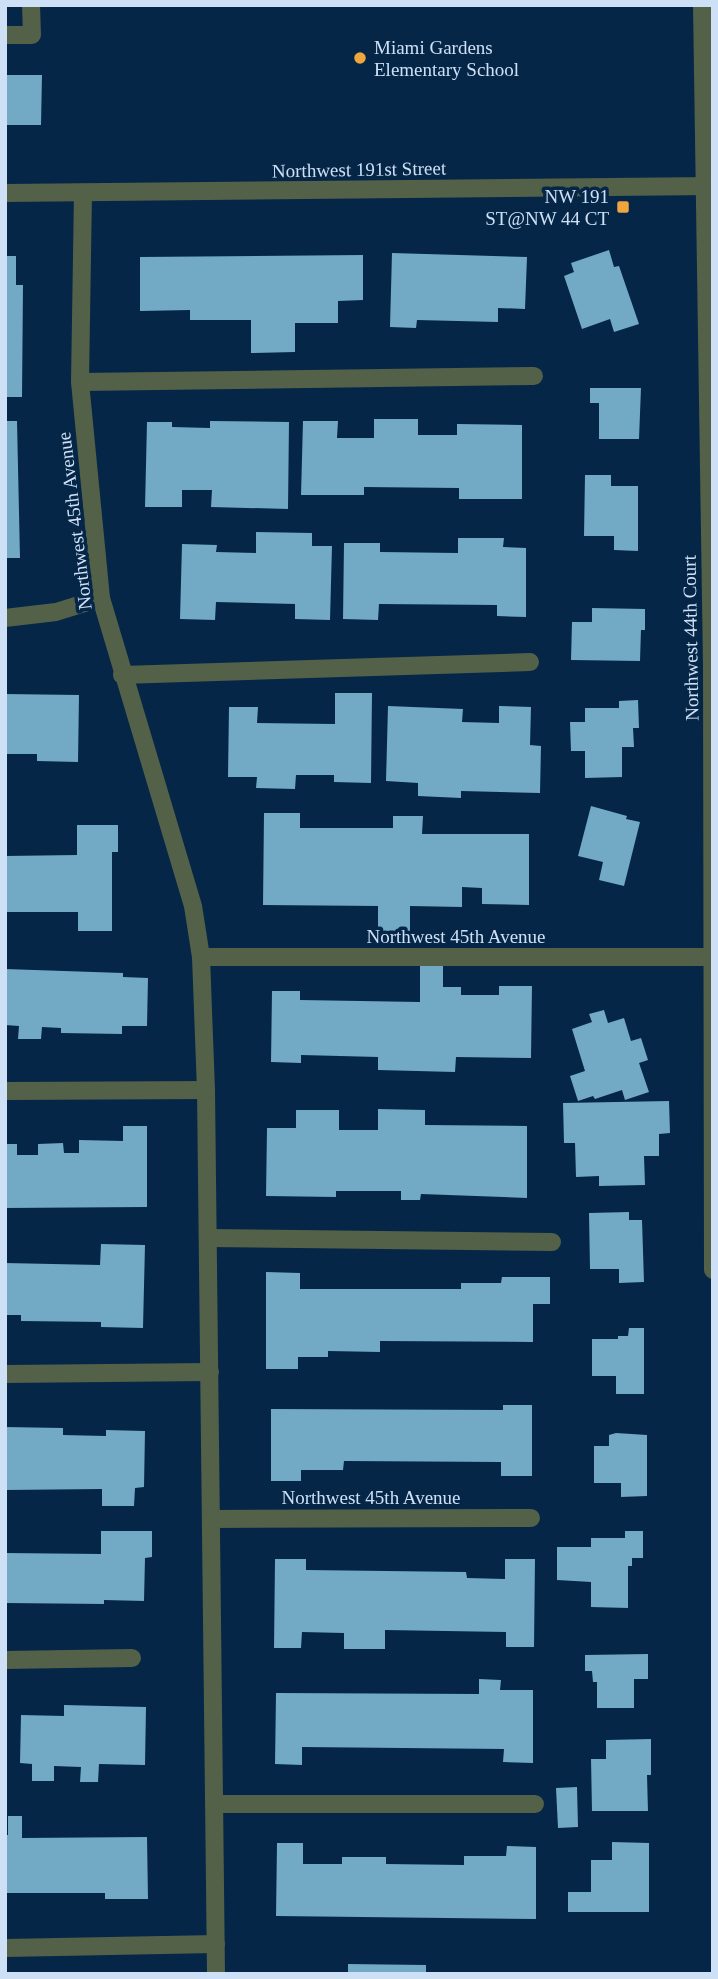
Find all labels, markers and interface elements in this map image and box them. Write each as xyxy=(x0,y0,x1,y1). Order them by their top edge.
place label: Miami Gardens Elementary School xyxy=(374,37,519,80)
marker: Miami Gardens Elementary School xyxy=(352,50,368,66)
street label: Northwest 191st Street xyxy=(272,157,447,182)
place label: NW 191 ST@NW 44 CT xyxy=(485,186,609,229)
marker: NW 191 ST@NW 44 CT xyxy=(615,199,631,215)
street label: Northwest 45th Avenue xyxy=(53,431,96,611)
street label: Northwest 44th Court xyxy=(679,554,702,721)
street label: Northwest 45th Avenue xyxy=(366,926,546,947)
street label: Northwest 45th Avenue xyxy=(281,1487,461,1508)

